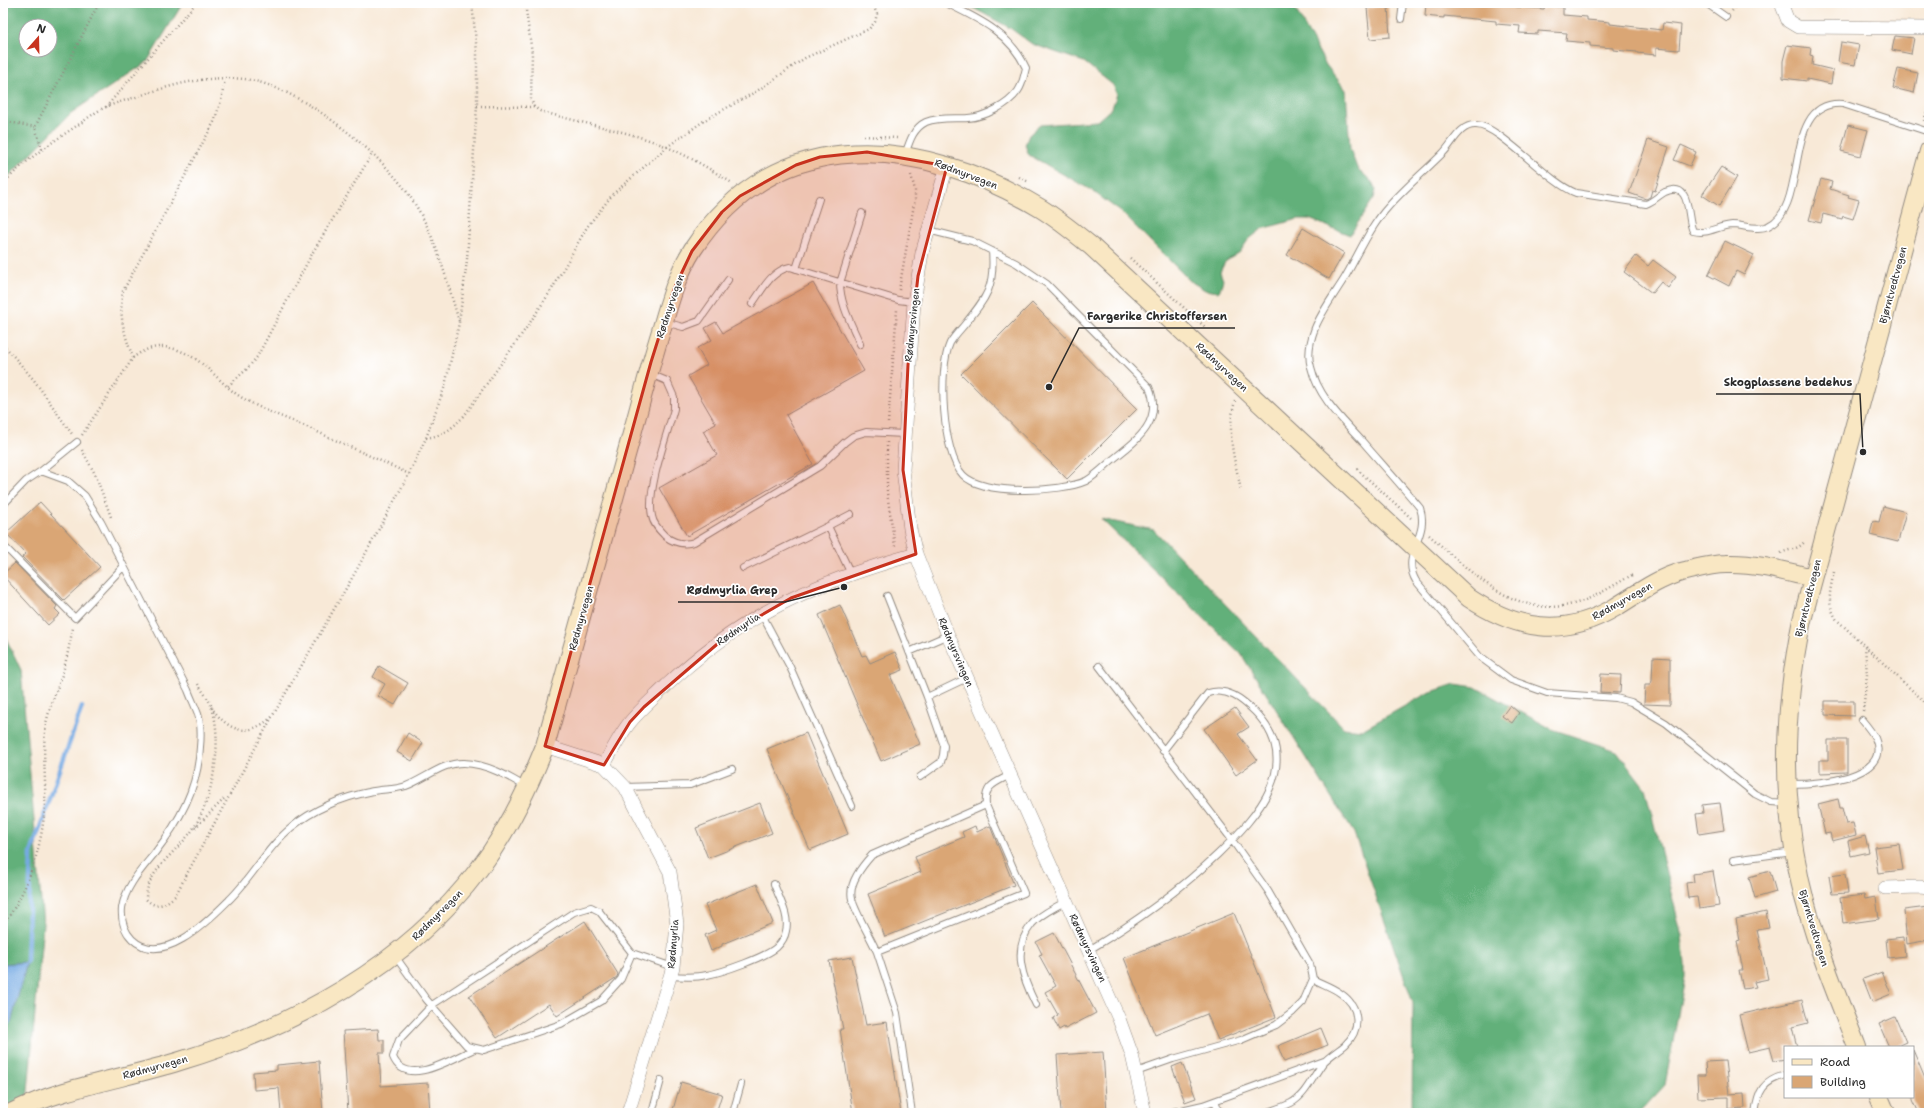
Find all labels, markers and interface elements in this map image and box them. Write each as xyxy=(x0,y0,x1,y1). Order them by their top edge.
north arrow xyxy=(18,18,58,58)
text: N xyxy=(35,21,48,38)
street label: Rødmyrvegen xyxy=(933,156,999,192)
street label: Bjørntvedtvegen xyxy=(1876,245,1910,325)
street label: Rødmyrvegen xyxy=(653,272,687,340)
street label: Rødmyrsvingen xyxy=(902,287,922,363)
callout: Fargerike Christoffersen xyxy=(1079,305,1235,328)
text: Fargerike Christoffersen xyxy=(1087,309,1228,324)
street label: Rødmyrvegen xyxy=(1193,340,1251,394)
callout: Skogplassene bedehus xyxy=(1716,371,1860,394)
text: Skogplassene bedehus xyxy=(1724,375,1852,390)
street label: Bjørntvedtvegen xyxy=(1792,558,1824,638)
callout: Rødmyrlia Grep xyxy=(678,579,785,602)
street label: Rødmyrvegen xyxy=(1590,579,1654,623)
text: Rødmyrlia Grep xyxy=(686,583,778,598)
street label: Rødmyrvegen xyxy=(566,584,596,652)
street label: Rødmyrlia xyxy=(714,609,763,648)
street label: Rødmyrsvingen xyxy=(936,615,976,689)
street label: Rødmyrvegen xyxy=(409,887,465,943)
street label: Bjørntvedtvegen xyxy=(1796,888,1832,968)
street label: Rødmyrsvingen xyxy=(1066,912,1110,984)
street label: Rødmyrlia xyxy=(664,918,682,969)
legend xyxy=(1784,1046,1914,1098)
street label: Rødmyrvegen xyxy=(121,1052,189,1082)
text: Road xyxy=(1820,1054,1851,1070)
text: Building xyxy=(1820,1074,1866,1090)

